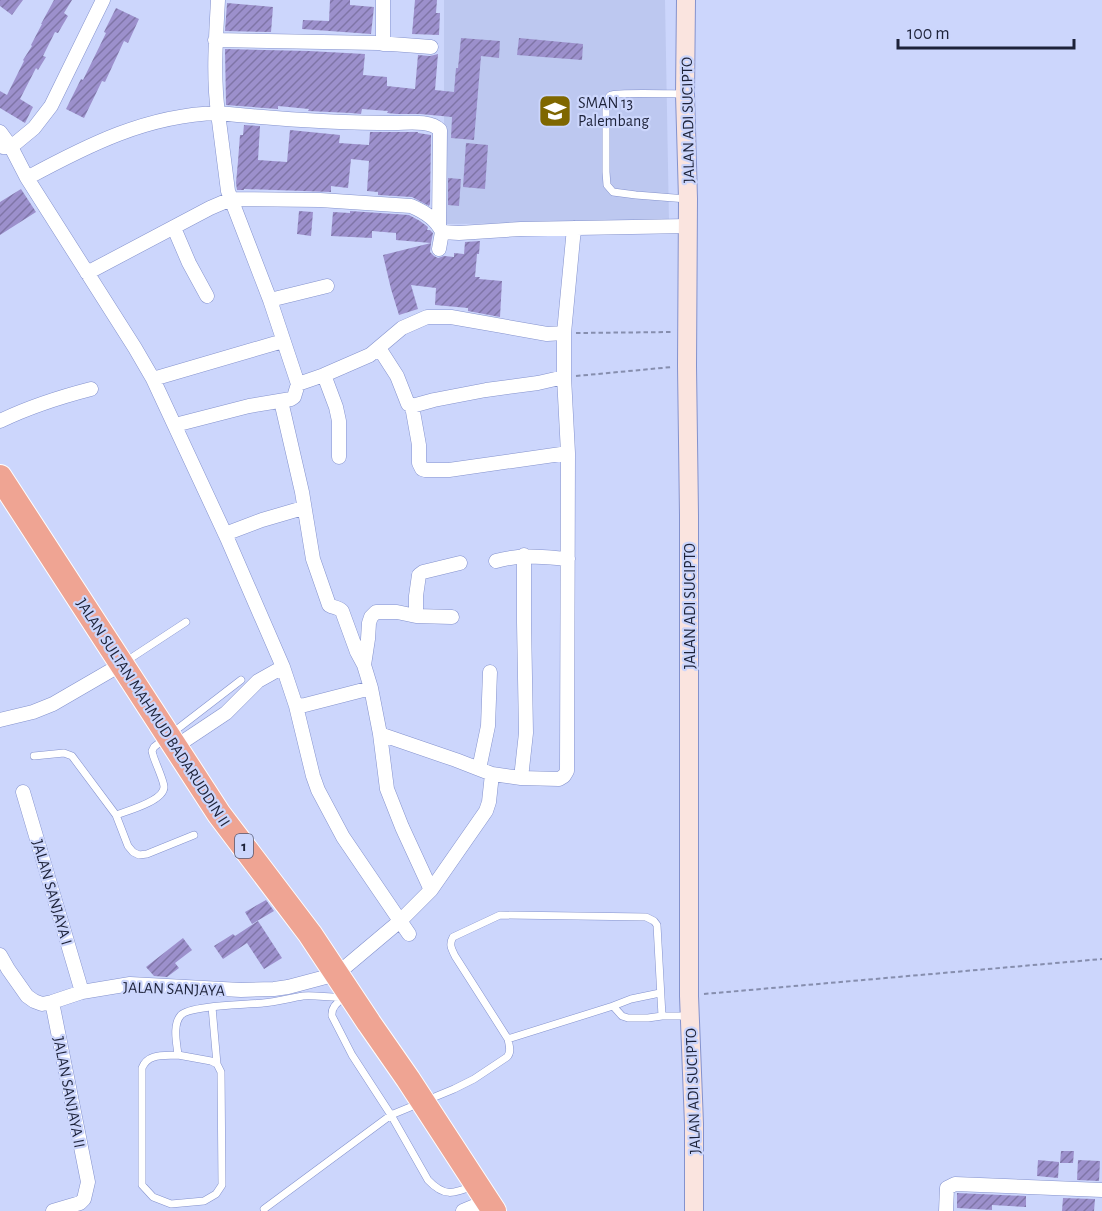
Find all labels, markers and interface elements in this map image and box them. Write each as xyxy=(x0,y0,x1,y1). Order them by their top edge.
scale bar xyxy=(898,12,1074,50)
text: 100 m xyxy=(907,25,950,43)
street label: JALAN ADI SUCIPTO xyxy=(679,57,697,183)
school or university icon: SMAN 13 Palembang xyxy=(537,93,573,129)
place label: SMAN 13 Palembang xyxy=(578,95,649,129)
street label: JALAN ADI SUCIPTO xyxy=(682,543,698,669)
street label: JALAN SULTAN MAHMUD BADARUDDIN II xyxy=(73,596,233,829)
road number: 1 xyxy=(235,834,253,858)
street label: JALAN SANJAYA I xyxy=(29,838,75,947)
street label: JALAN SANJAYA xyxy=(123,979,225,999)
street label: JALAN ADI SUCIPTO xyxy=(683,1028,703,1154)
street label: JALAN SANJAYA II xyxy=(50,1035,88,1149)

